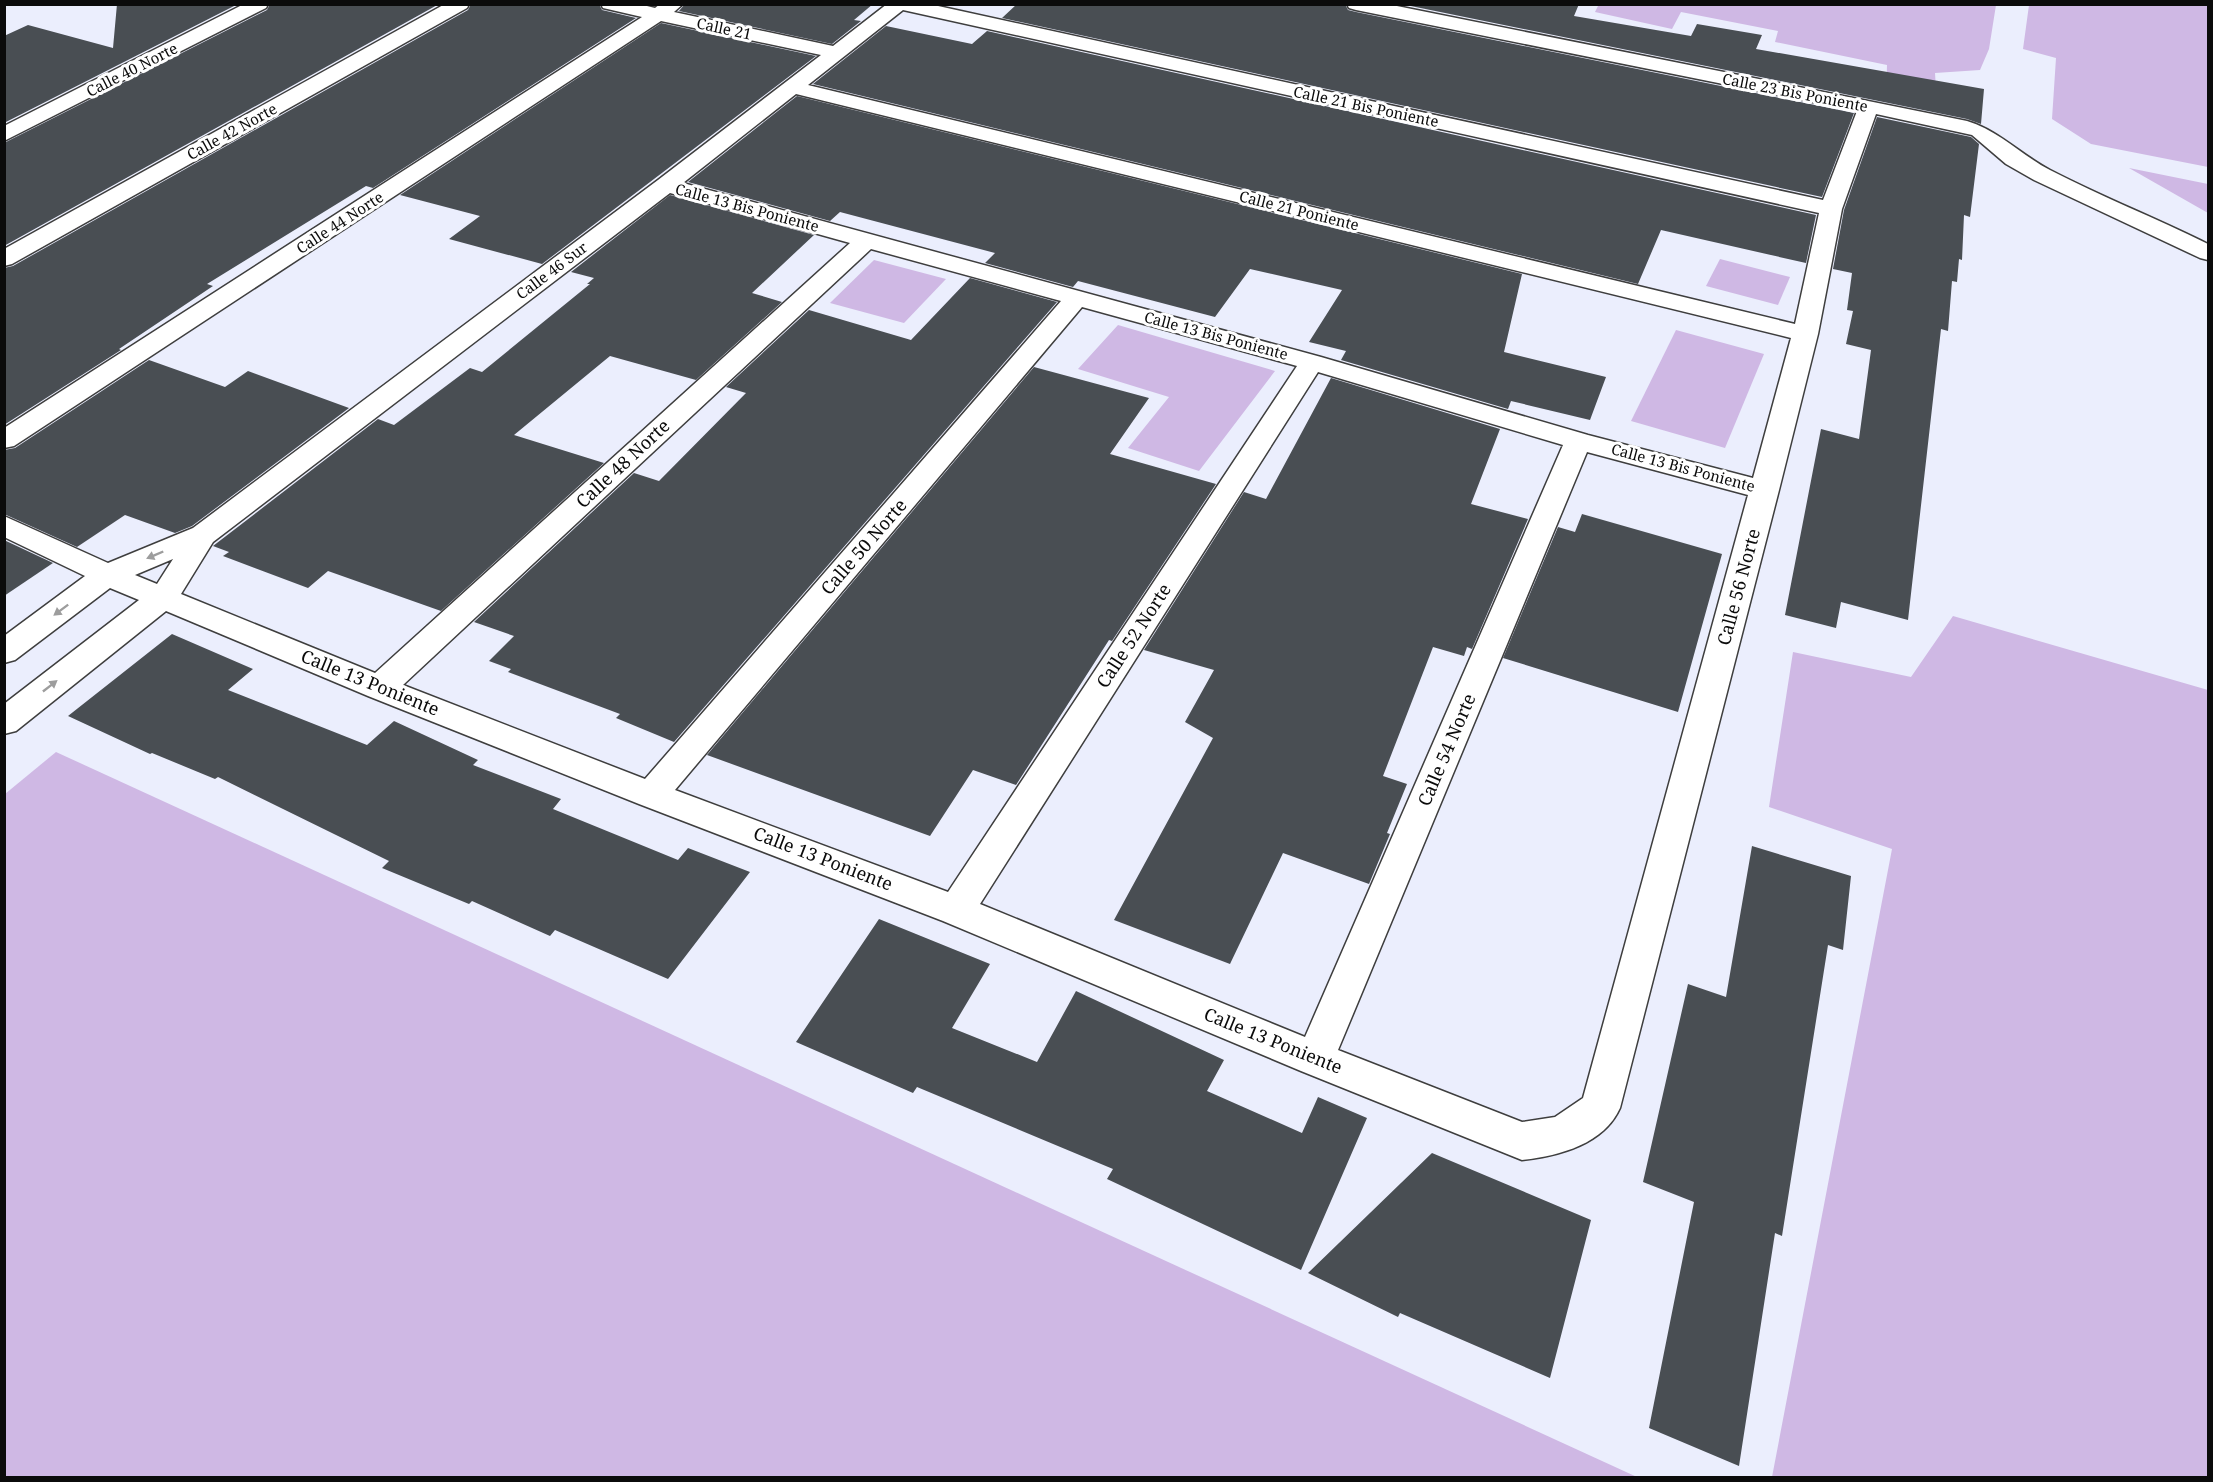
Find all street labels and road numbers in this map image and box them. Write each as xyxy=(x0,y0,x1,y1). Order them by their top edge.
street label: Calle 21 xyxy=(695,12,754,44)
street label: Calle 40 Norte xyxy=(82,37,181,101)
street label: Calle 23 Bis Poniente xyxy=(1721,68,1870,116)
street label: Calle 21 Bis Poniente xyxy=(1292,81,1441,131)
street label: Calle 42 Norte xyxy=(183,98,280,164)
street label: Calle 13 Bis Poniente xyxy=(673,178,821,236)
street label: Calle 21 Poniente xyxy=(1237,185,1361,235)
street label: Calle 44 Norte xyxy=(292,187,387,258)
street label: Calle 46 Sur xyxy=(512,237,591,304)
street label: Calle 13 Bis Poniente xyxy=(1142,306,1290,364)
street label: Calle 48 Norte xyxy=(570,414,674,513)
street label: Calle 13 Bis Poniente xyxy=(1609,438,1757,496)
street label: Calle 50 Norte xyxy=(815,493,912,600)
street label: Calle 56 Norte xyxy=(1711,526,1765,648)
street label: Calle 52 Norte xyxy=(1090,579,1176,692)
street label: Calle 13 Poniente xyxy=(298,643,443,721)
street label: Calle 54 Norte xyxy=(1412,690,1481,810)
street label: Calle 13 Poniente xyxy=(750,820,896,896)
street label: Calle 13 Poniente xyxy=(1201,1001,1346,1079)

